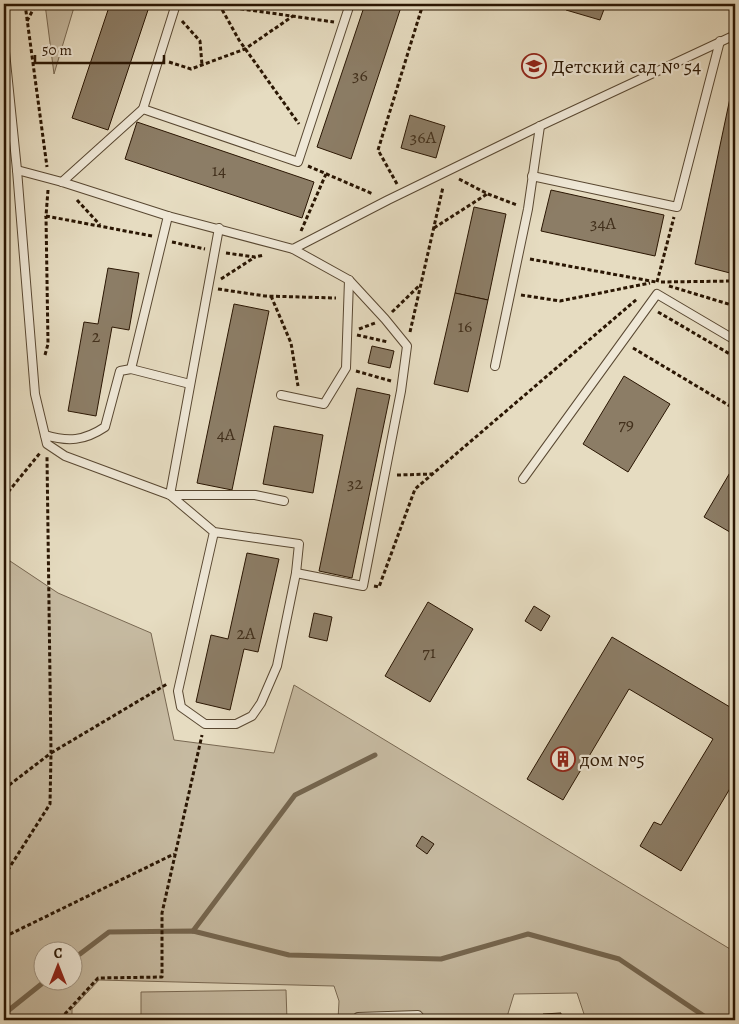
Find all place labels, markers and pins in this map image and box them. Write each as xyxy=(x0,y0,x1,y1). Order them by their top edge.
school or university icon: Детский сад № 54 xyxy=(521,53,547,79)
place label: Детский сад № 54 xyxy=(552,53,701,80)
building icon: дом №5 xyxy=(550,746,576,772)
place label: дом №5 xyxy=(579,746,645,773)

